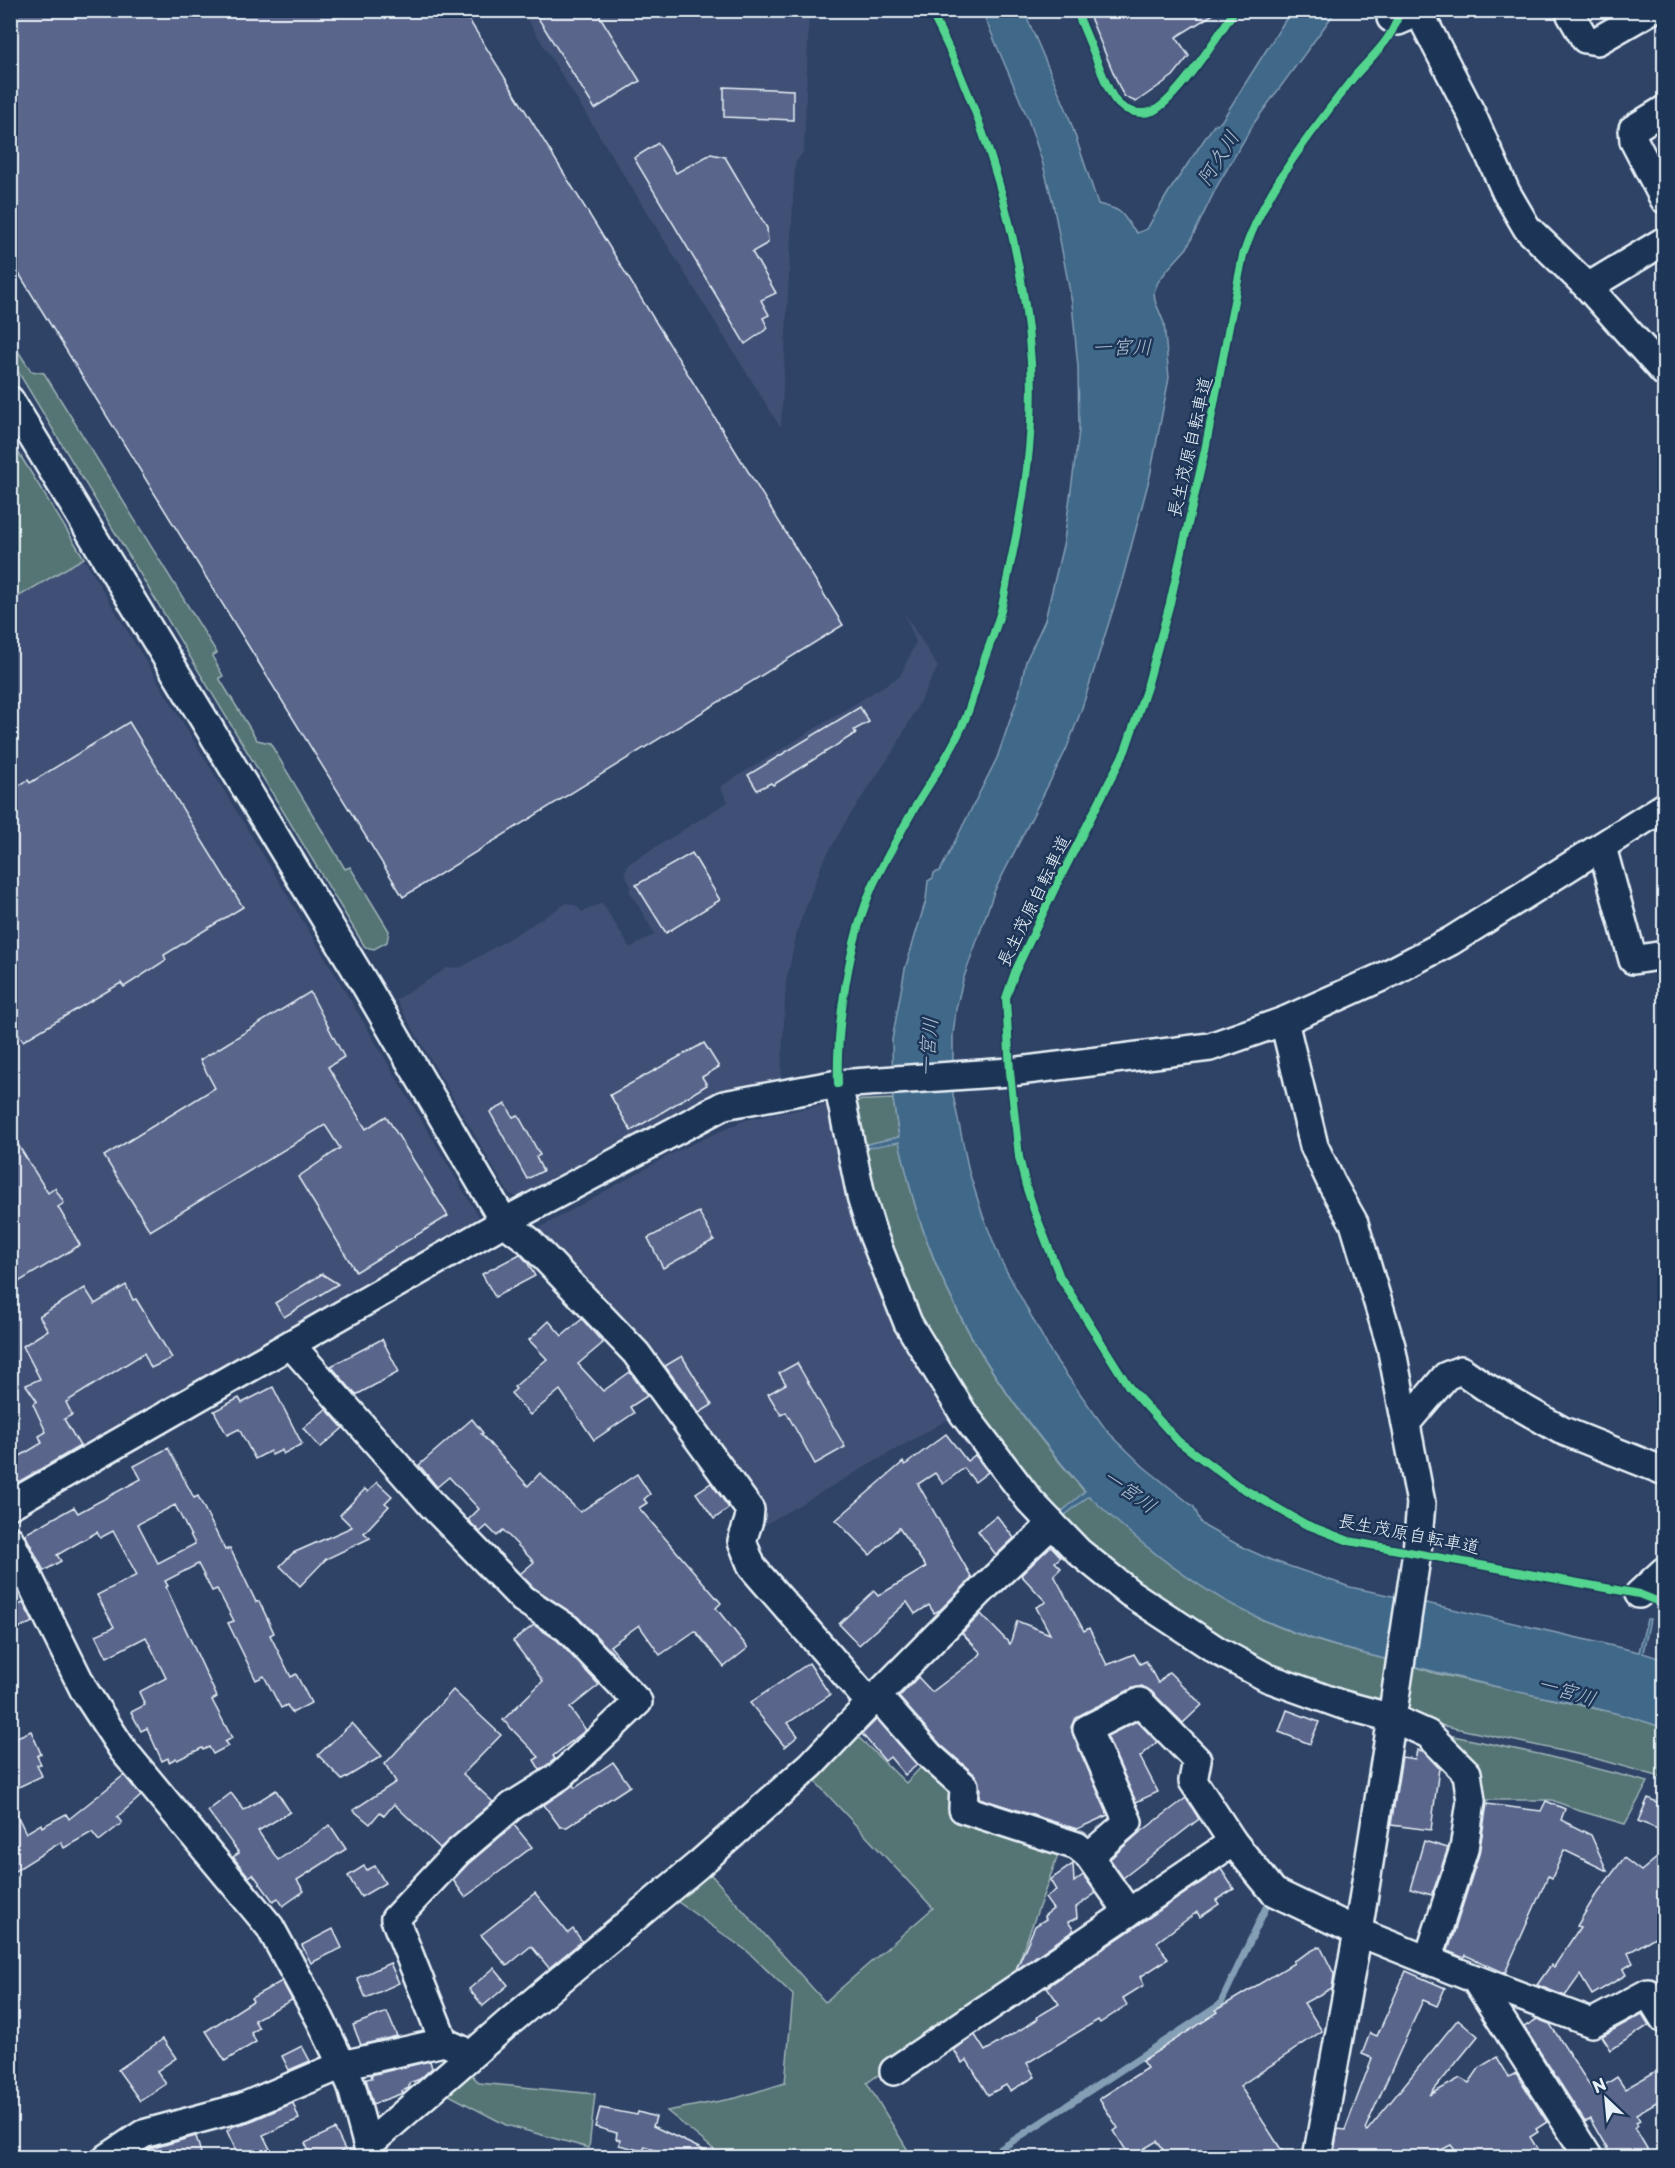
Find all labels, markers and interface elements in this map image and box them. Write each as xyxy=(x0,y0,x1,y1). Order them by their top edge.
water label: 阿久川 xyxy=(1189,124,1246,191)
water label: 一宮川 xyxy=(1092,331,1152,361)
street label: 長生茂原自転車道 xyxy=(1159,373,1218,520)
street label: 長生茂原自転車道 xyxy=(989,830,1076,971)
water label: 一宮川 xyxy=(909,1016,945,1078)
water label: 一宮川 xyxy=(1098,1460,1164,1520)
street label: 長生茂原自転車道 xyxy=(1336,1506,1483,1560)
water label: 一宮川 xyxy=(1534,1667,1600,1713)
north arrow xyxy=(1576,2069,1636,2129)
text: N xyxy=(1588,2071,1610,2098)

